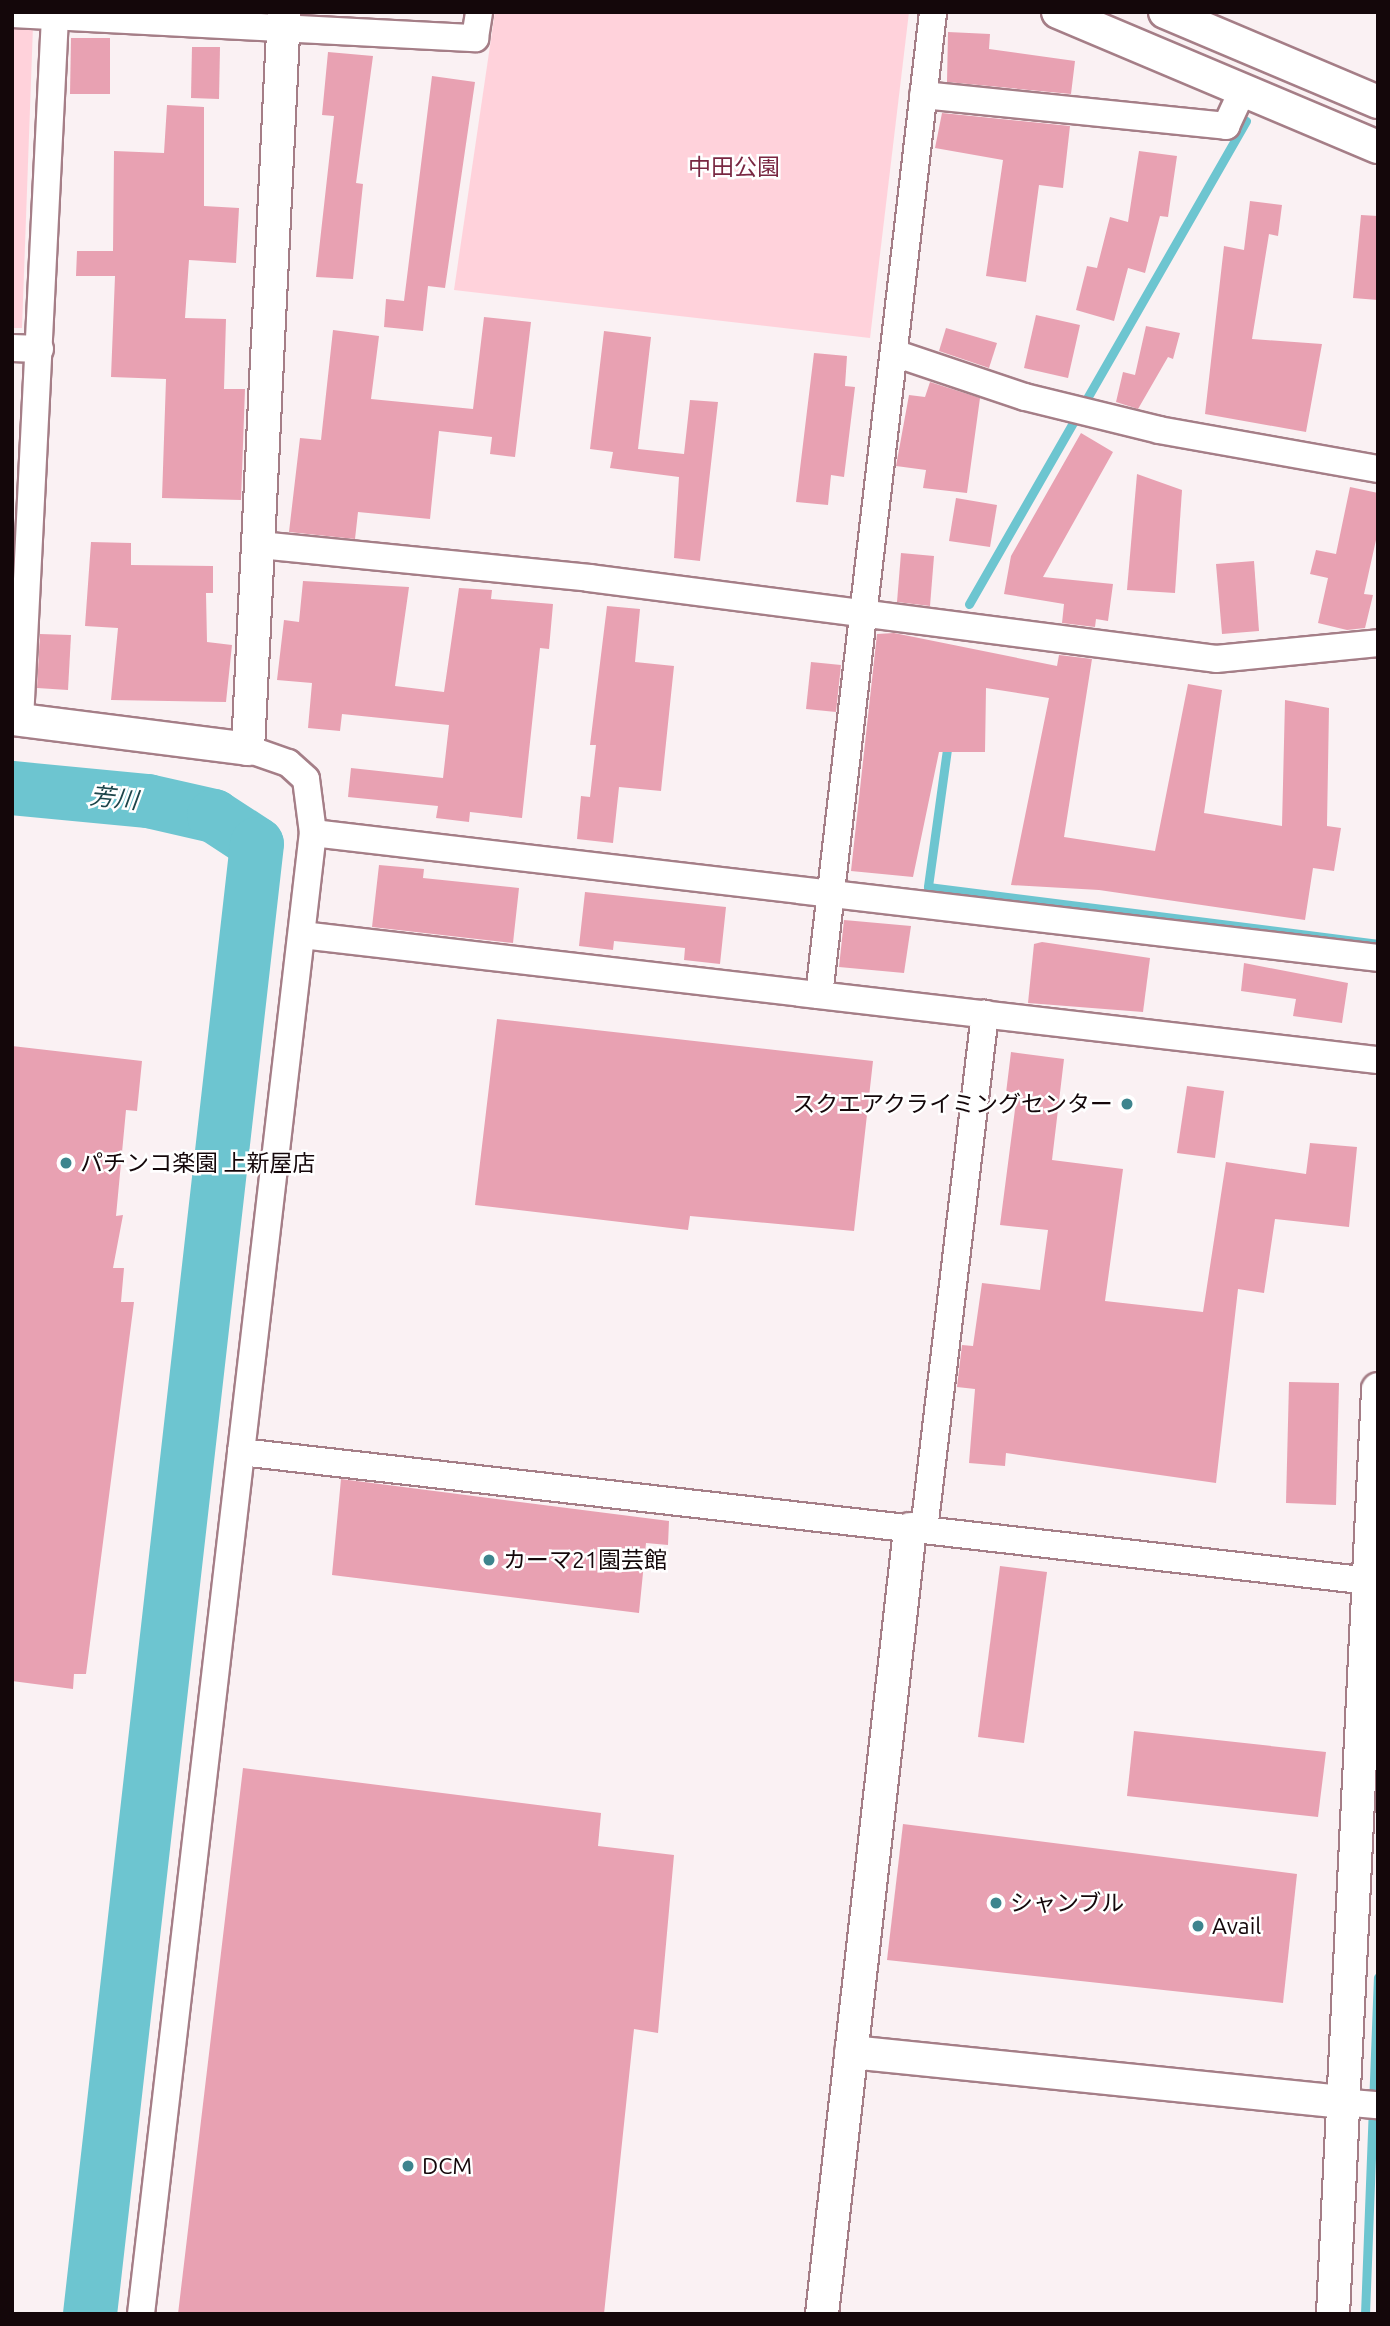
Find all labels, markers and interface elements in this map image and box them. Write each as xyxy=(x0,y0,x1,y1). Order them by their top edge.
park label: 中田公園 xyxy=(688,153,780,181)
water label: 芳川 xyxy=(89,781,139,815)
place label: スクエアクライミングセンター xyxy=(791,1090,1113,1118)
marker: スクエアクライミングセンター xyxy=(1119,1096,1135,1112)
place label: パチンコ楽園 上新屋店 xyxy=(80,1149,315,1177)
marker: パチンコ楽園 上新屋店 xyxy=(58,1155,74,1171)
place label: カーマ21園芸館 xyxy=(503,1546,667,1574)
marker: カーマ21園芸館 xyxy=(481,1552,497,1568)
place label: シャンブル xyxy=(1010,1889,1125,1917)
marker: シャンブル xyxy=(988,1895,1004,1911)
place label: Avail xyxy=(1212,1912,1261,1940)
marker: Avail xyxy=(1190,1918,1206,1934)
place label: DCM xyxy=(422,2152,472,2180)
marker: DCM xyxy=(400,2158,416,2174)

